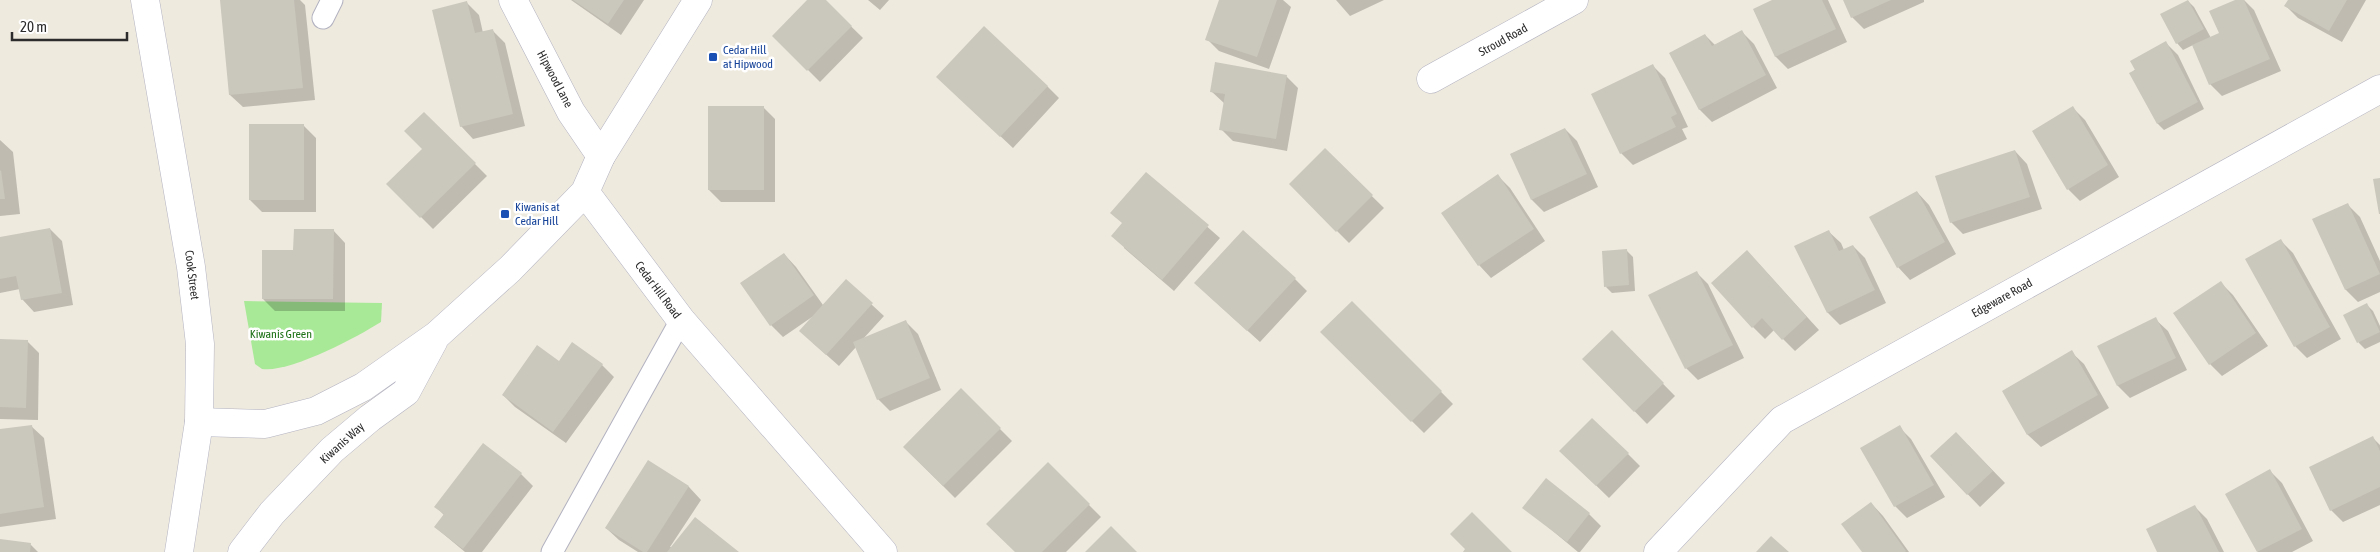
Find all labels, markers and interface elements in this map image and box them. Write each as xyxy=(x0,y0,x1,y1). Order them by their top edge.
scale bar xyxy=(12,10,128,42)
text: 20 m xyxy=(20,18,47,35)
street label: Stroud Road xyxy=(1476,21,1530,59)
place label: Cedar Hill at Hipwood xyxy=(723,43,773,71)
street label: Hipwood Lane xyxy=(534,48,576,110)
marker: Cedar Hill at Hipwood xyxy=(707,51,719,63)
place label: Kiwanis at Cedar Hill xyxy=(515,200,560,228)
marker: Kiwanis at Cedar Hill xyxy=(499,208,511,220)
street label: Cook Street xyxy=(182,249,202,301)
street label: Cedar Hill Road xyxy=(632,259,684,321)
street label: Edgeware Road xyxy=(1969,276,2035,320)
park label: Kiwanis Green xyxy=(250,327,312,341)
street label: Kiwanis Way xyxy=(317,419,367,466)

